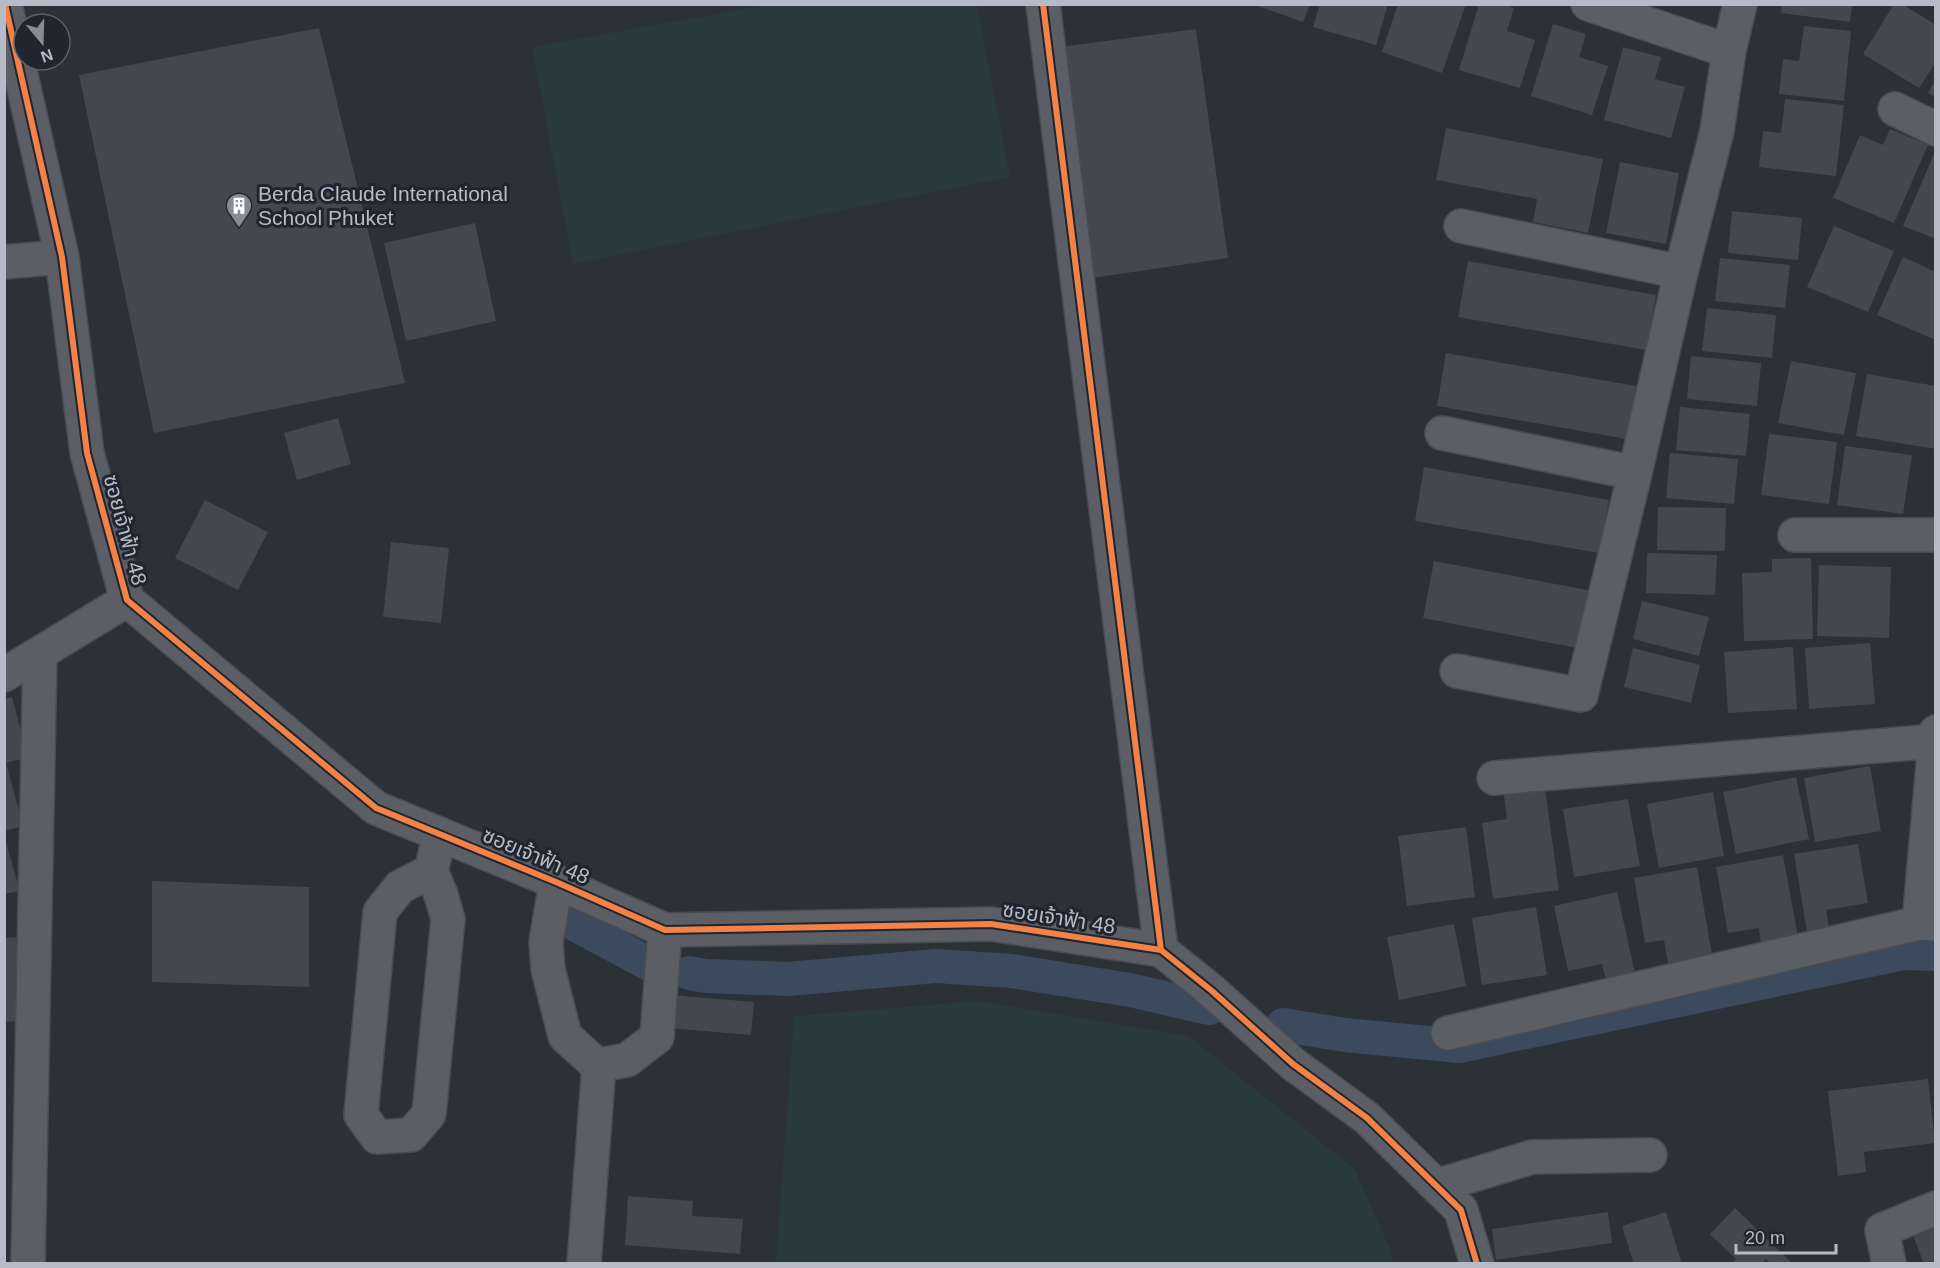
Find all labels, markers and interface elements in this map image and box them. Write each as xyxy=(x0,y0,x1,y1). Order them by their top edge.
north arrow xyxy=(12,12,72,72)
text: N xyxy=(38,46,55,66)
place label: Berda Claude International School Phuket xyxy=(258,182,508,229)
building icon: Berda Claude International School Phuket xyxy=(224,191,254,229)
street label: ซอยเจ้าฟ้า 48 xyxy=(100,472,151,588)
street label: ซอยเจ้าฟ้า 48 xyxy=(479,823,593,888)
street label: ซอยเจ้าฟ้า 48 xyxy=(1001,897,1117,938)
scale bar xyxy=(1736,1217,1836,1255)
text: 20 m xyxy=(1745,1228,1785,1248)

